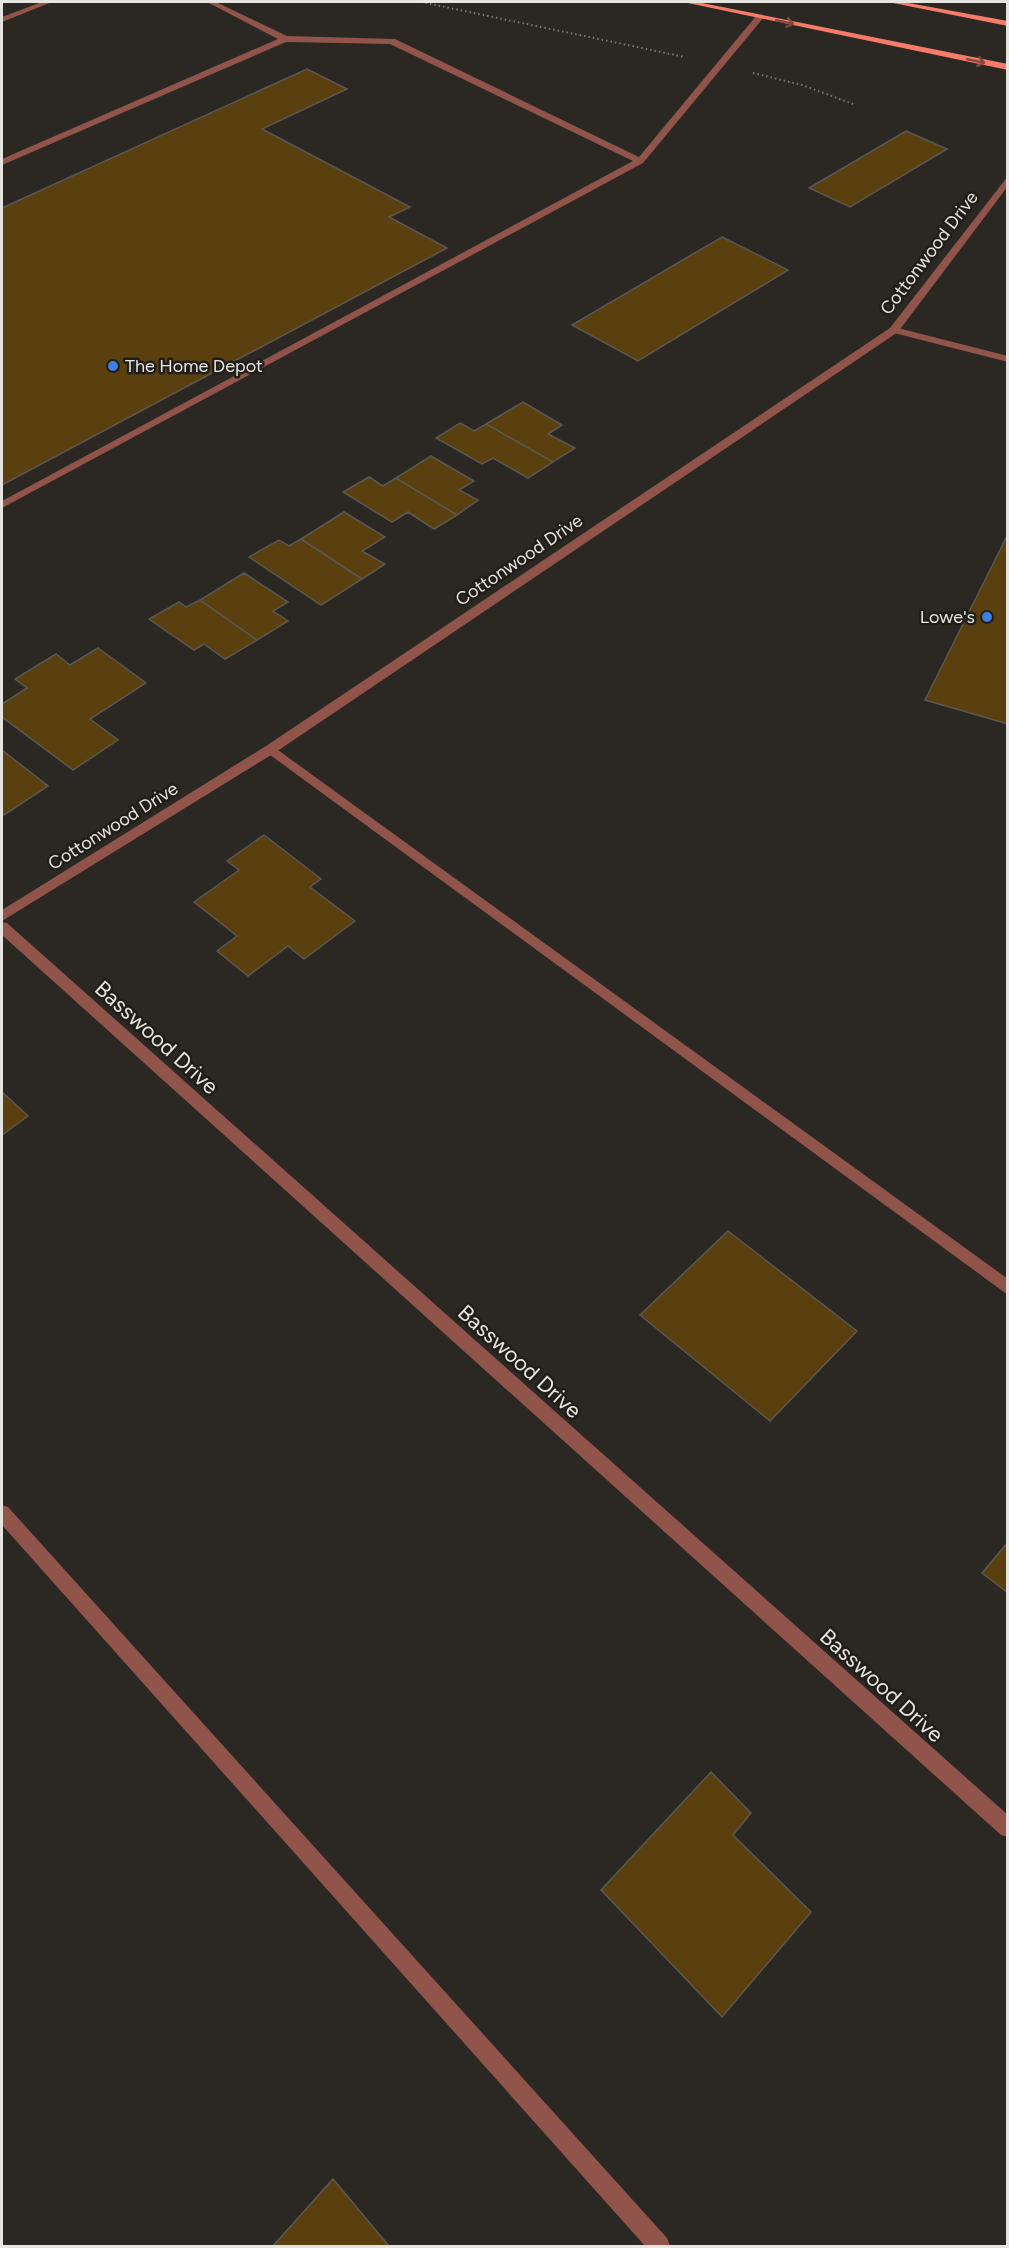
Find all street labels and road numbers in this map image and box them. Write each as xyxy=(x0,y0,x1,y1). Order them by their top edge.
street label: Cottonwood Drive xyxy=(875,187,983,319)
street label: Cottonwood Drive xyxy=(451,509,587,611)
street label: Cottonwood Drive xyxy=(44,777,182,875)
street label: Basswood Drive xyxy=(89,975,224,1100)
street label: Basswood Drive xyxy=(452,1299,587,1424)
street label: Basswood Drive xyxy=(814,1623,949,1748)

